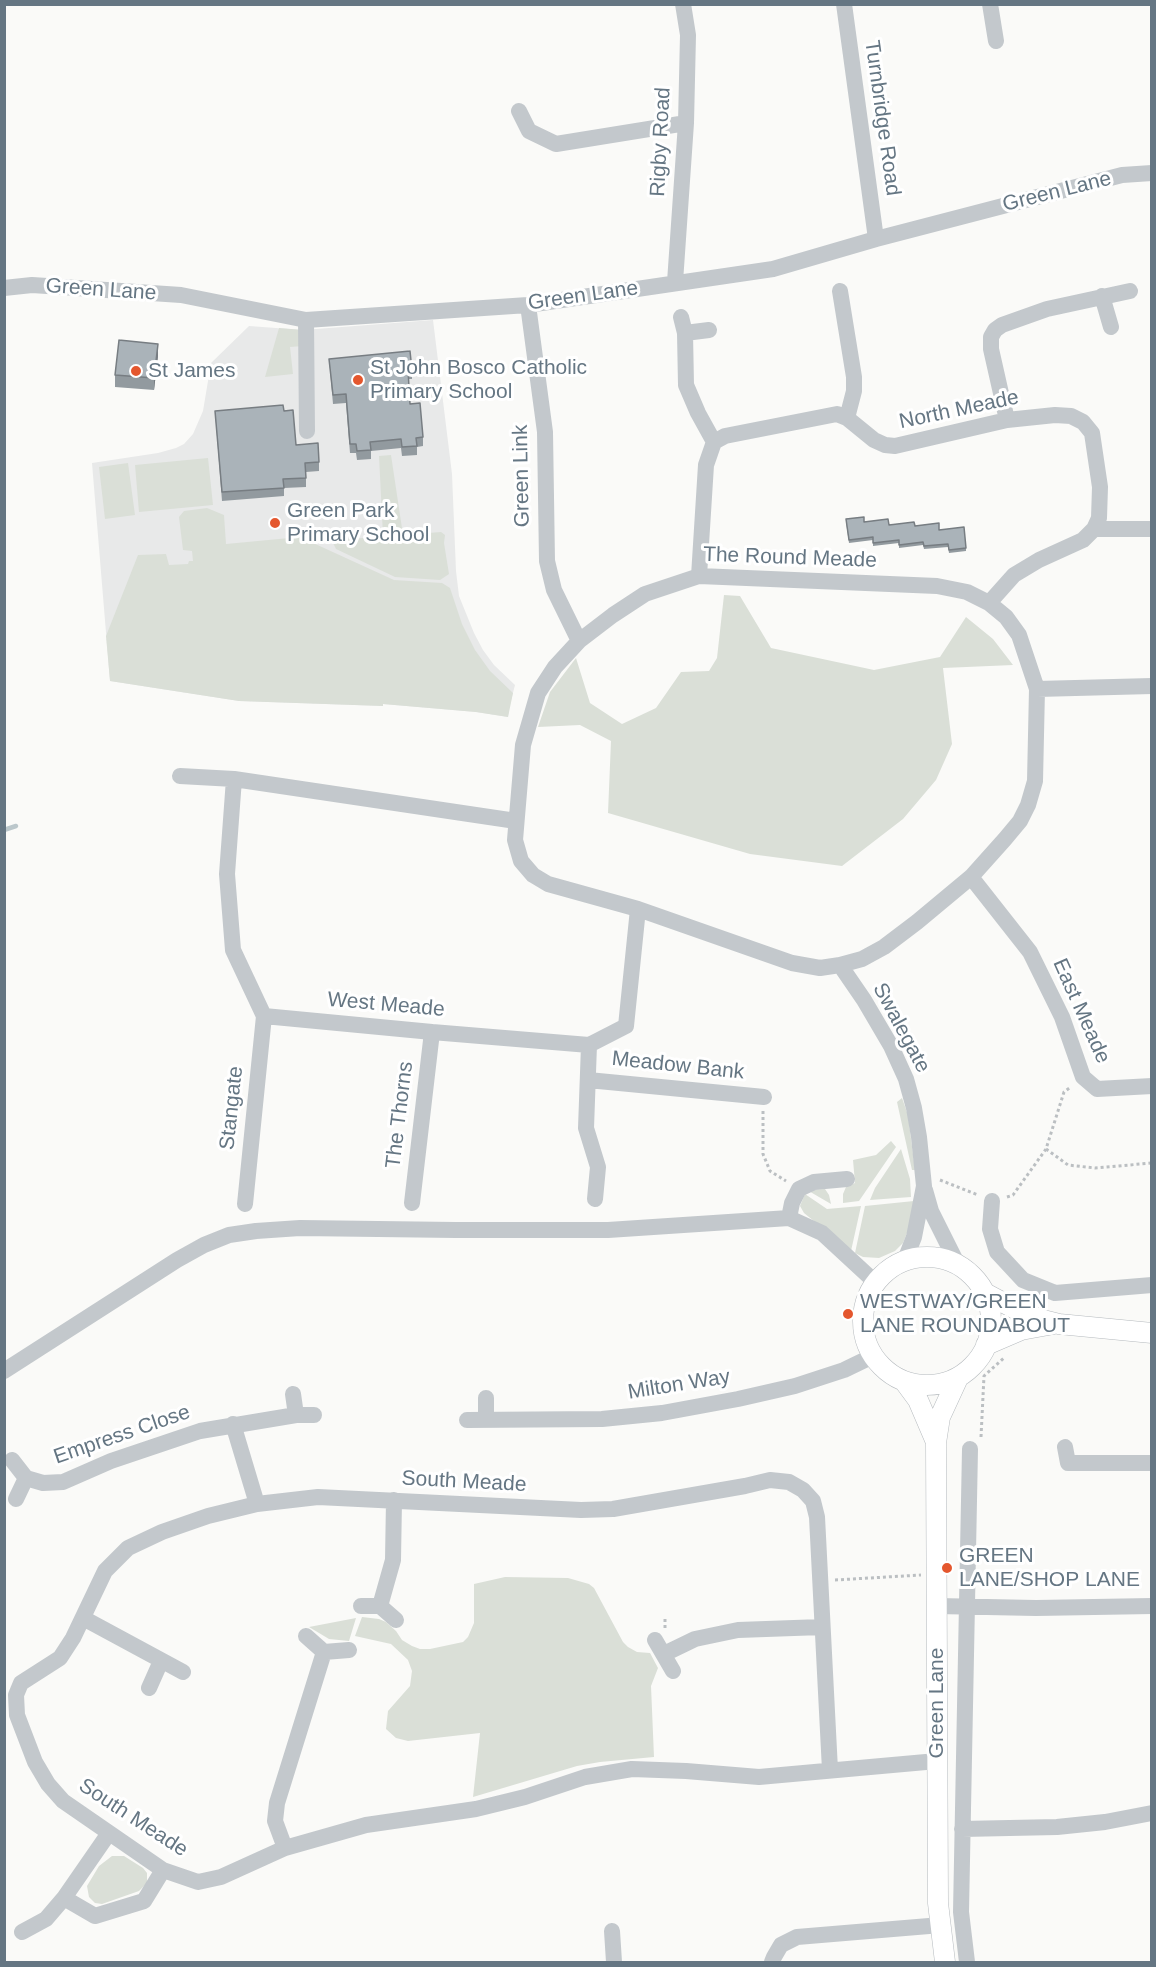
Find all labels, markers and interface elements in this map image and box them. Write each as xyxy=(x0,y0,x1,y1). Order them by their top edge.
street label: Turnbridge Road xyxy=(859,39,905,197)
street label: Rigby Road xyxy=(646,87,676,197)
street label: Green Lane xyxy=(1000,166,1114,218)
street label: Green Lane xyxy=(45,274,157,306)
street label: Green Lane xyxy=(526,276,640,316)
place label: St John Bosco Catholic Primary School xyxy=(370,355,587,405)
place label: St James xyxy=(148,358,236,384)
marker: St James xyxy=(129,364,143,378)
marker: St John Bosco Catholic Primary School xyxy=(351,373,365,387)
street label: North Meade xyxy=(897,385,1021,435)
street label: Green Link xyxy=(509,424,535,528)
place label: Green Park Primary School xyxy=(287,498,429,548)
marker: Green Park Primary School xyxy=(268,516,282,530)
street label: The Round Meade xyxy=(703,542,877,574)
street label: East Meade xyxy=(1047,955,1115,1067)
street label: Swalegate xyxy=(867,979,935,1077)
street label: West Meade xyxy=(326,987,446,1023)
street label: Meadow Bank xyxy=(611,1047,745,1085)
street label: The Thorns xyxy=(381,1060,419,1170)
street label: Stangate xyxy=(215,1065,249,1151)
place label: WESTWAY/GREEN LANE ROUNDABOUT xyxy=(860,1289,1070,1339)
marker: WESTWAY/GREEN LANE ROUNDABOUT xyxy=(841,1307,855,1321)
street label: Milton Way xyxy=(626,1364,732,1406)
street label: Empress Close xyxy=(51,1400,193,1470)
street label: South Meade xyxy=(401,1466,527,1498)
place label: GREEN LANE/SHOP LANE xyxy=(959,1543,1140,1593)
marker: GREEN LANE/SHOP LANE xyxy=(940,1561,954,1575)
street label: Green Lane xyxy=(924,1648,950,1758)
street label: South Meade xyxy=(74,1773,192,1863)

